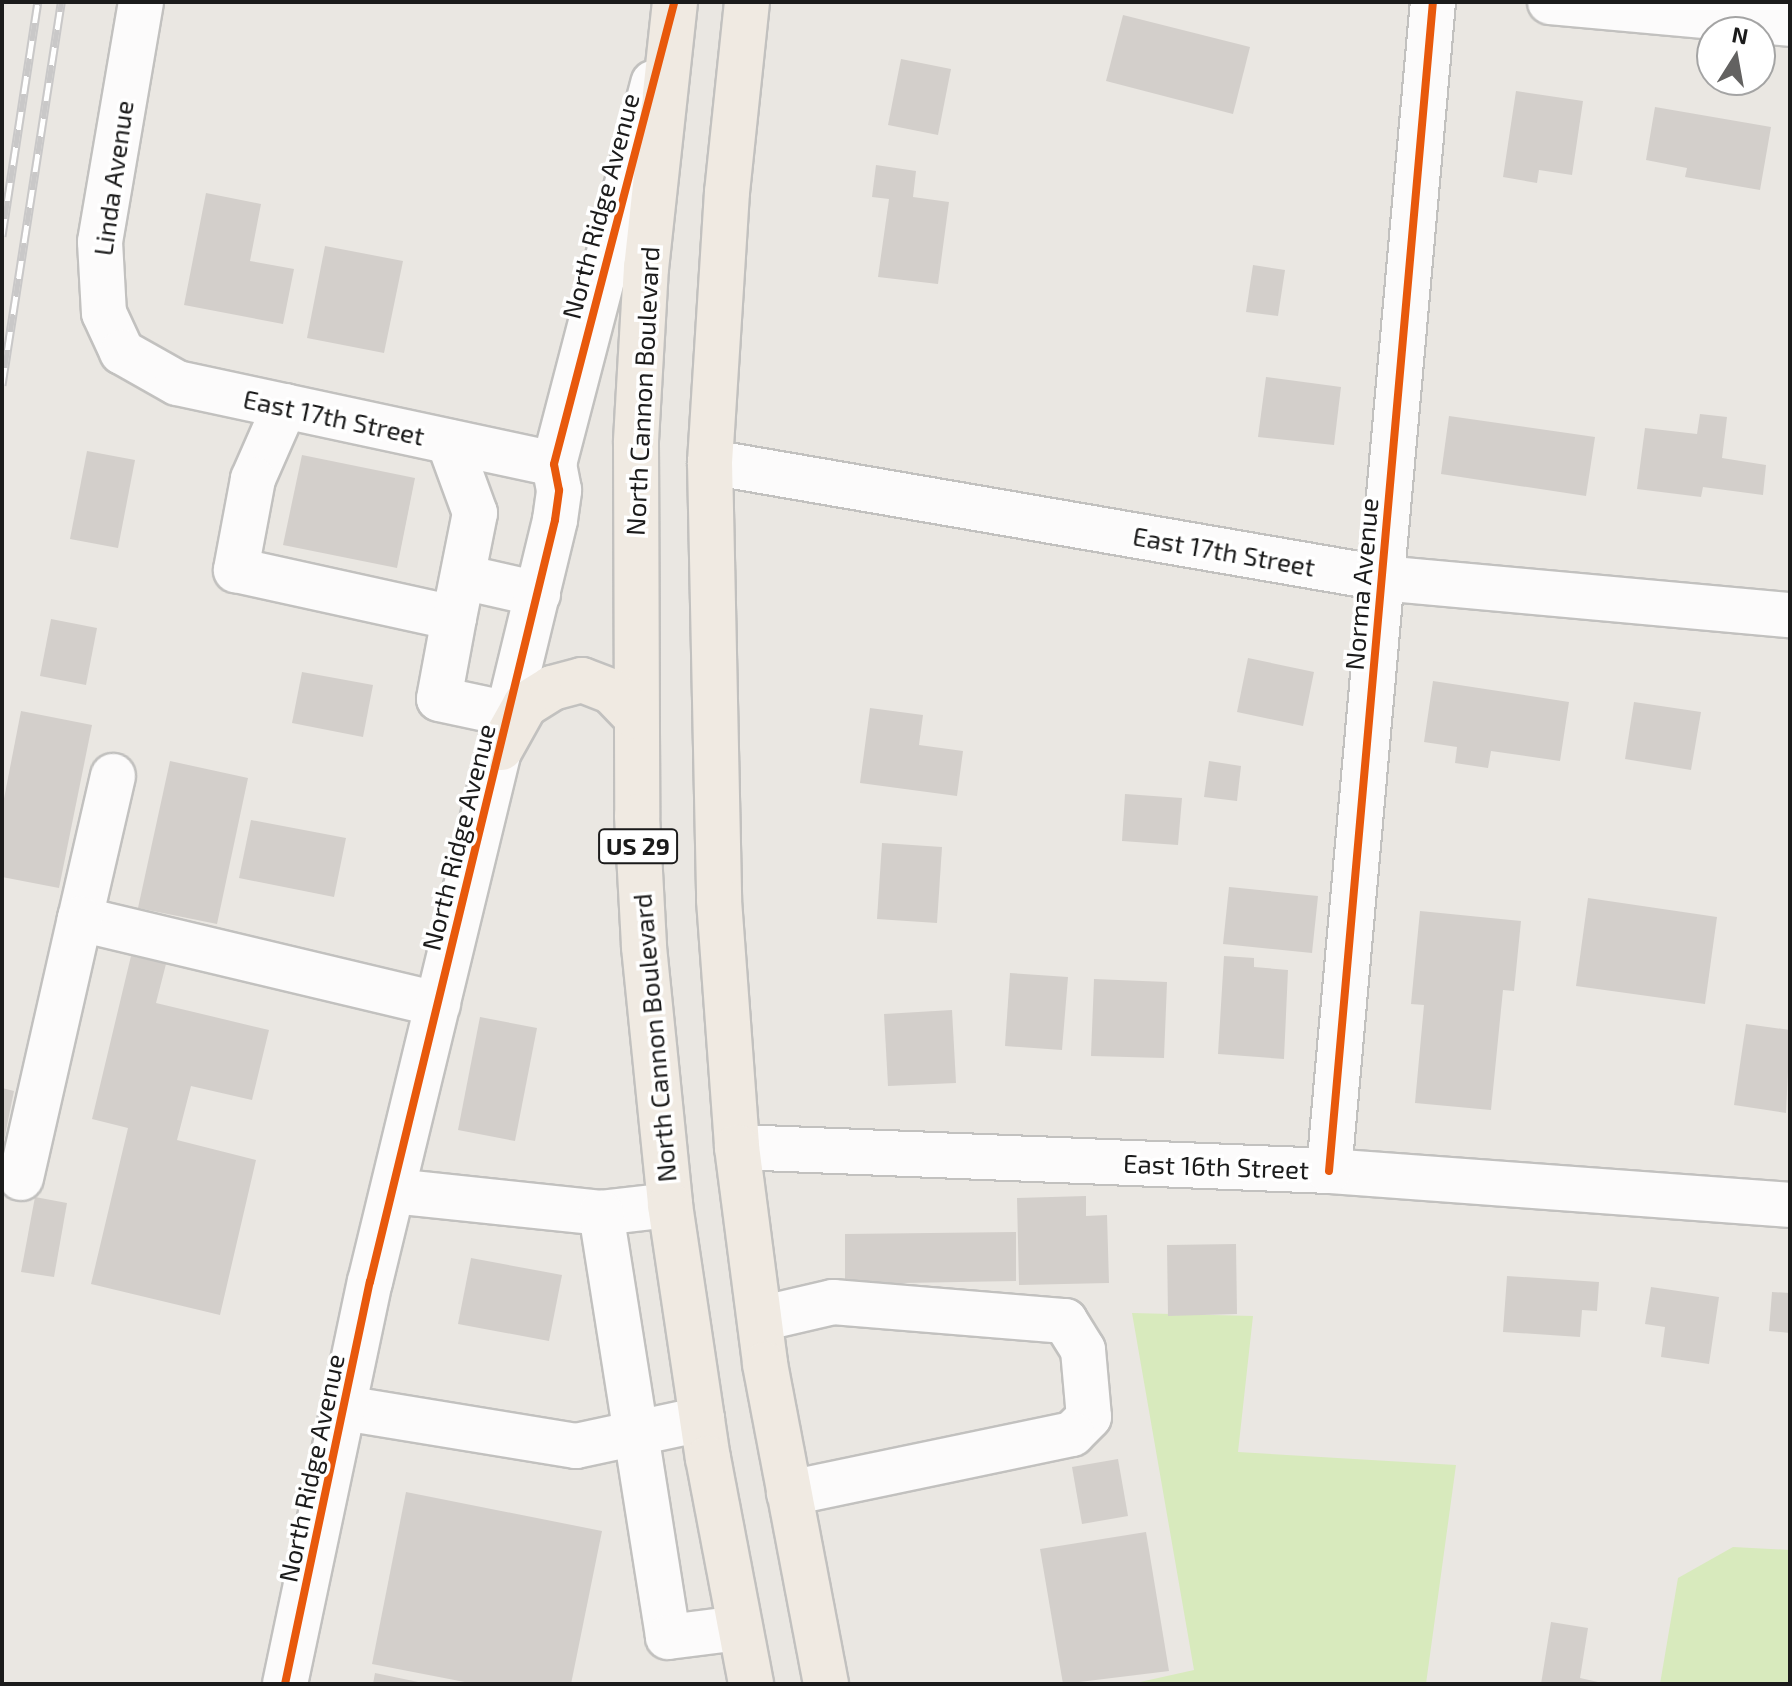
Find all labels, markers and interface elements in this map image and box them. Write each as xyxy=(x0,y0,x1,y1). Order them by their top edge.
north arrow xyxy=(1696,16,1776,96)
text: N xyxy=(1730,20,1750,49)
street label: North Ridge Avenue xyxy=(555,89,645,323)
street label: Linda Avenue xyxy=(87,98,139,258)
street label: North Cannon Boulevard xyxy=(619,246,665,536)
street label: East 17th Street xyxy=(241,383,427,451)
street label: Norma Avenue xyxy=(1338,496,1384,672)
street label: East 17th Street xyxy=(1130,520,1318,582)
street label: North Ridge Avenue xyxy=(415,720,501,954)
road number: US 29 xyxy=(598,826,678,866)
street label: North Cannon Boulevard xyxy=(626,892,682,1184)
street label: East 16th Street xyxy=(1122,1147,1310,1185)
street label: North Ridge Avenue xyxy=(272,1351,350,1585)

